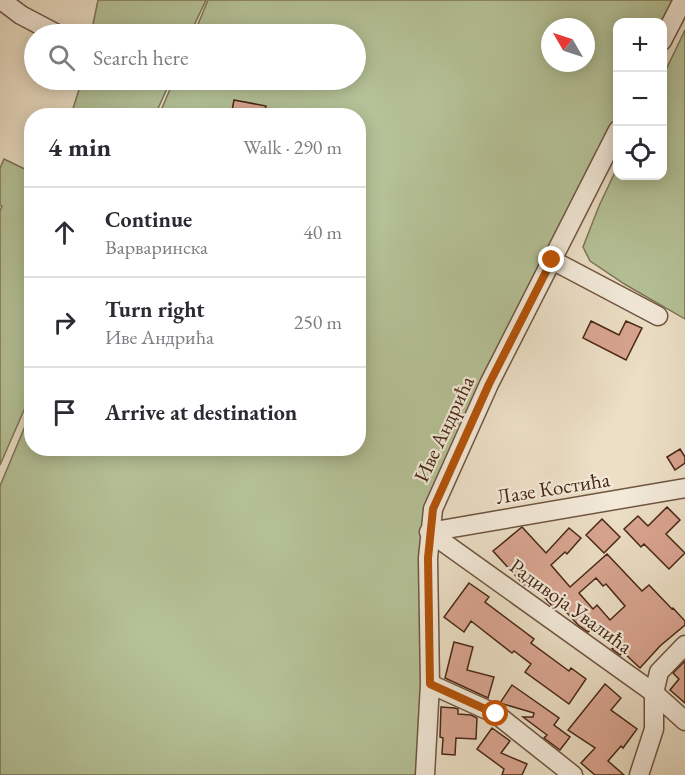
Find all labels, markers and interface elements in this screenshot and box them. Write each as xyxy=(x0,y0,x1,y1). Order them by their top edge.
north arrow xyxy=(541,18,595,72)
map controls xyxy=(613,18,667,180)
button: + xyxy=(613,18,667,72)
search box xyxy=(24,24,366,90)
icon: search xyxy=(45,41,78,74)
text: Search here xyxy=(93,43,188,72)
button: − xyxy=(613,72,667,126)
button: locate xyxy=(613,126,667,180)
text: 4 min xyxy=(48,130,111,164)
text: Walk · 290 m xyxy=(243,134,342,160)
text: Continue xyxy=(105,205,192,234)
icon: ahead xyxy=(48,216,81,249)
text: 40 m xyxy=(303,219,342,245)
text: Варваринска xyxy=(105,234,208,260)
route end xyxy=(538,246,564,272)
text: Turn right xyxy=(105,295,204,324)
icon: right xyxy=(48,306,81,339)
text: 250 m xyxy=(294,309,342,335)
text: Иве Андрића xyxy=(105,324,214,350)
street label: Иве Андрића xyxy=(407,371,480,486)
icon: arrive xyxy=(48,396,81,429)
text: Arrive at destination xyxy=(105,398,297,427)
street label: Лазе Костића xyxy=(494,465,612,510)
street label: Радивоја Увалића xyxy=(505,552,639,660)
route start xyxy=(482,700,508,726)

